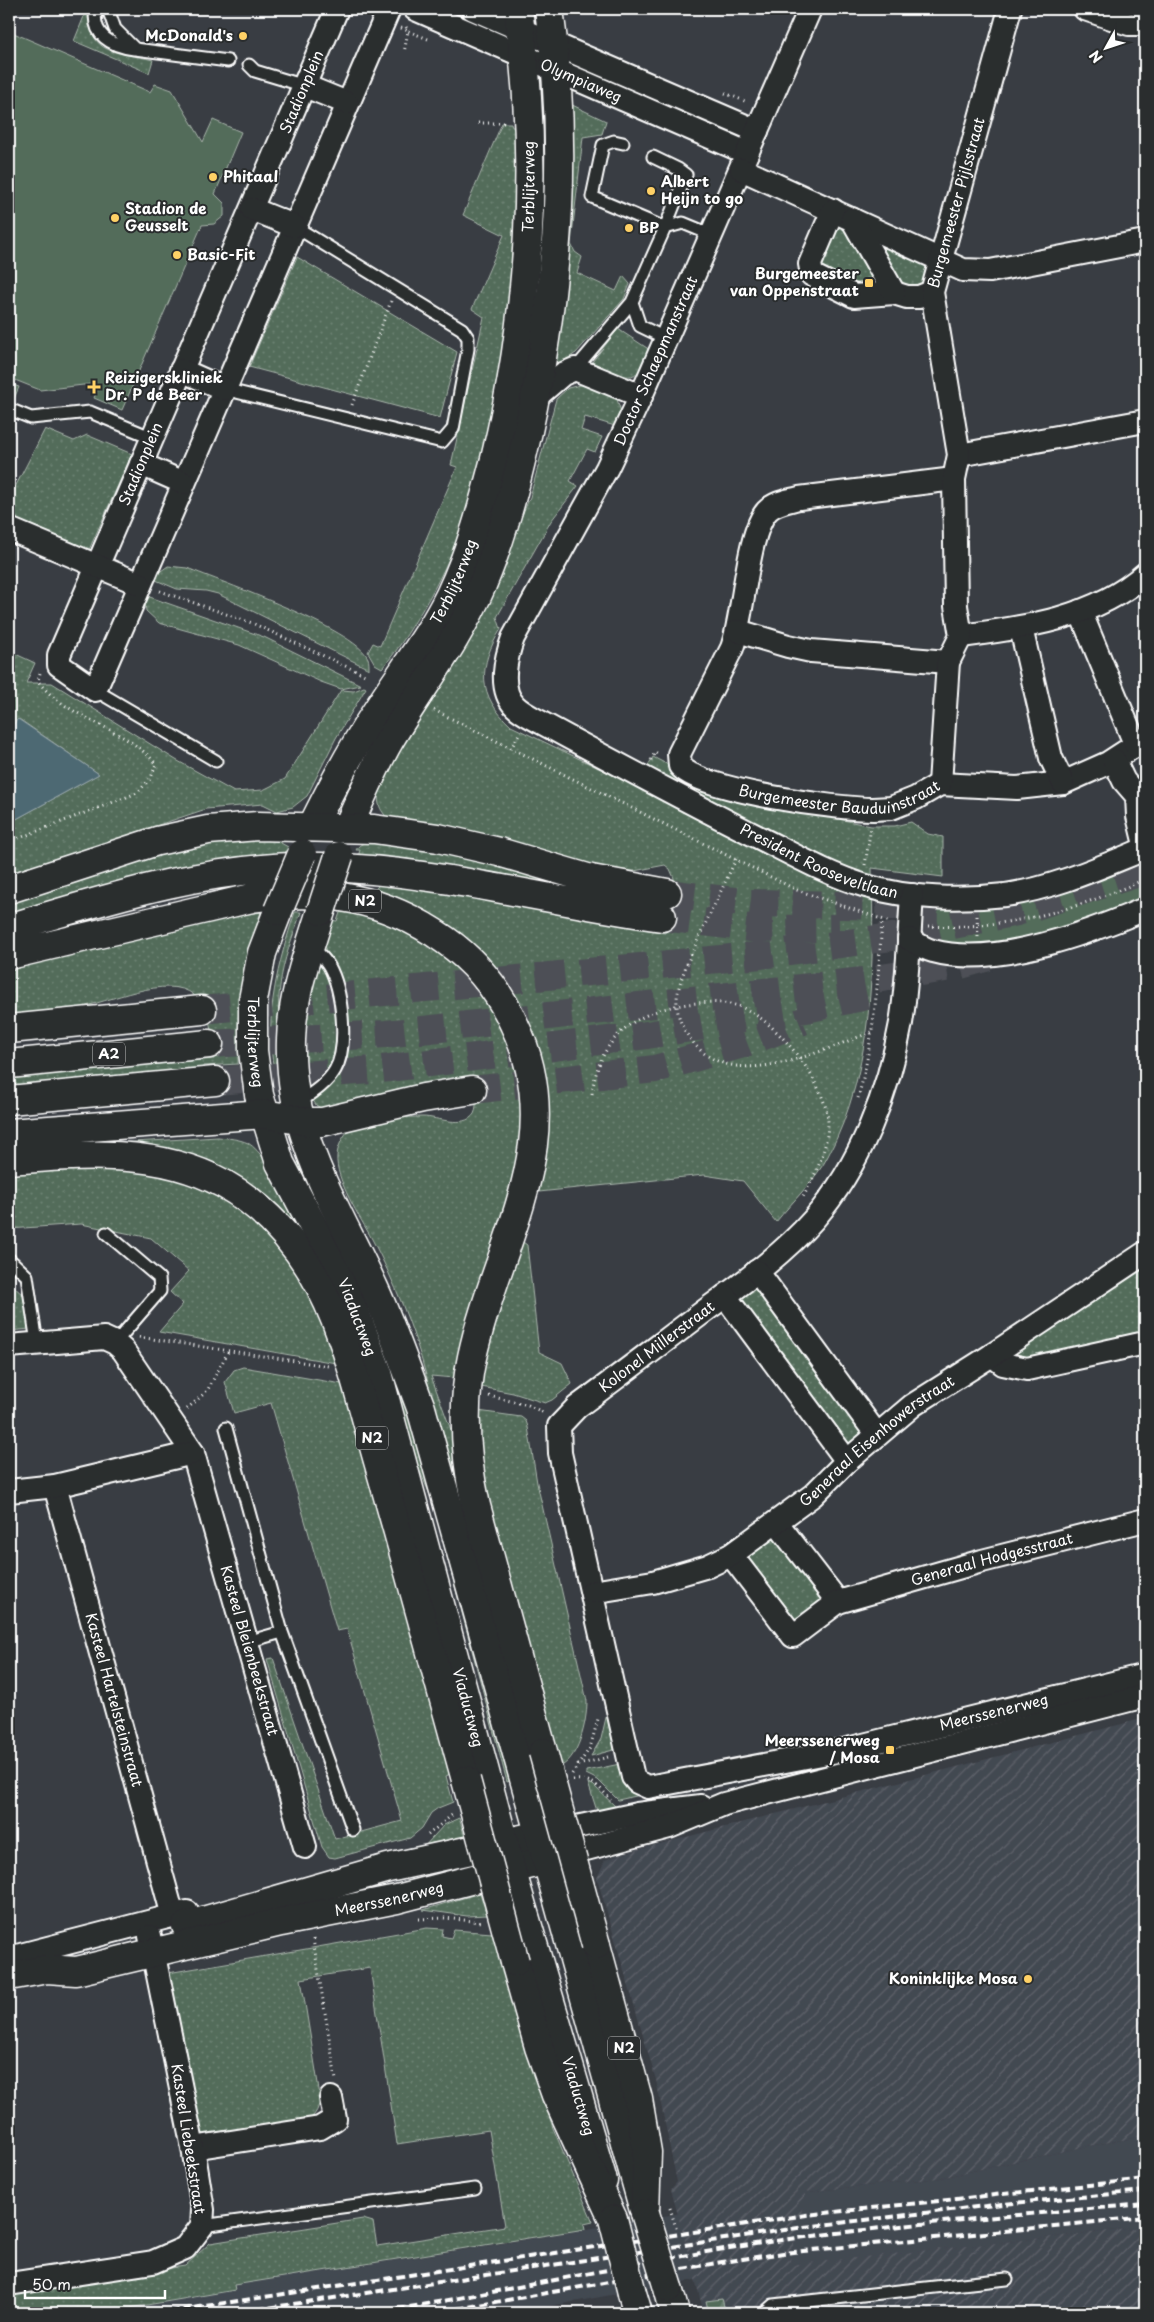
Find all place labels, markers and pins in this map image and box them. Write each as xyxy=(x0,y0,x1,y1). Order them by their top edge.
place label: McDonald's xyxy=(145,23,233,46)
marker: McDonald's xyxy=(237,30,249,42)
place label: Phitaal xyxy=(223,164,278,187)
place label: Albert Heijn to go xyxy=(661,169,743,209)
marker: Phitaal xyxy=(207,171,219,183)
marker: Albert Heijn to go xyxy=(645,185,657,197)
place label: Stadion de Geusselt xyxy=(125,196,207,236)
marker: Stadion de Geusselt xyxy=(109,212,121,224)
place label: BP xyxy=(639,215,659,238)
marker: BP xyxy=(623,222,635,234)
place label: Basic-Fit xyxy=(187,242,255,265)
marker: Basic-Fit xyxy=(171,249,183,261)
place label: Burgemeester van Oppenstraat xyxy=(730,261,859,301)
marker: Burgemeester van Oppenstraat xyxy=(863,277,875,289)
place label: Reizigerskliniek Dr. P de Beer xyxy=(105,365,223,405)
marker: Reizigerskliniek Dr. P de Beer xyxy=(87,380,101,394)
place label: Meerssenerweg / Mosa xyxy=(765,1728,880,1768)
marker: Meerssenerweg / Mosa xyxy=(884,1744,896,1756)
place label: Koninklijke Mosa xyxy=(889,1966,1018,1989)
marker: Koninklijke Mosa xyxy=(1022,1973,1034,1985)

